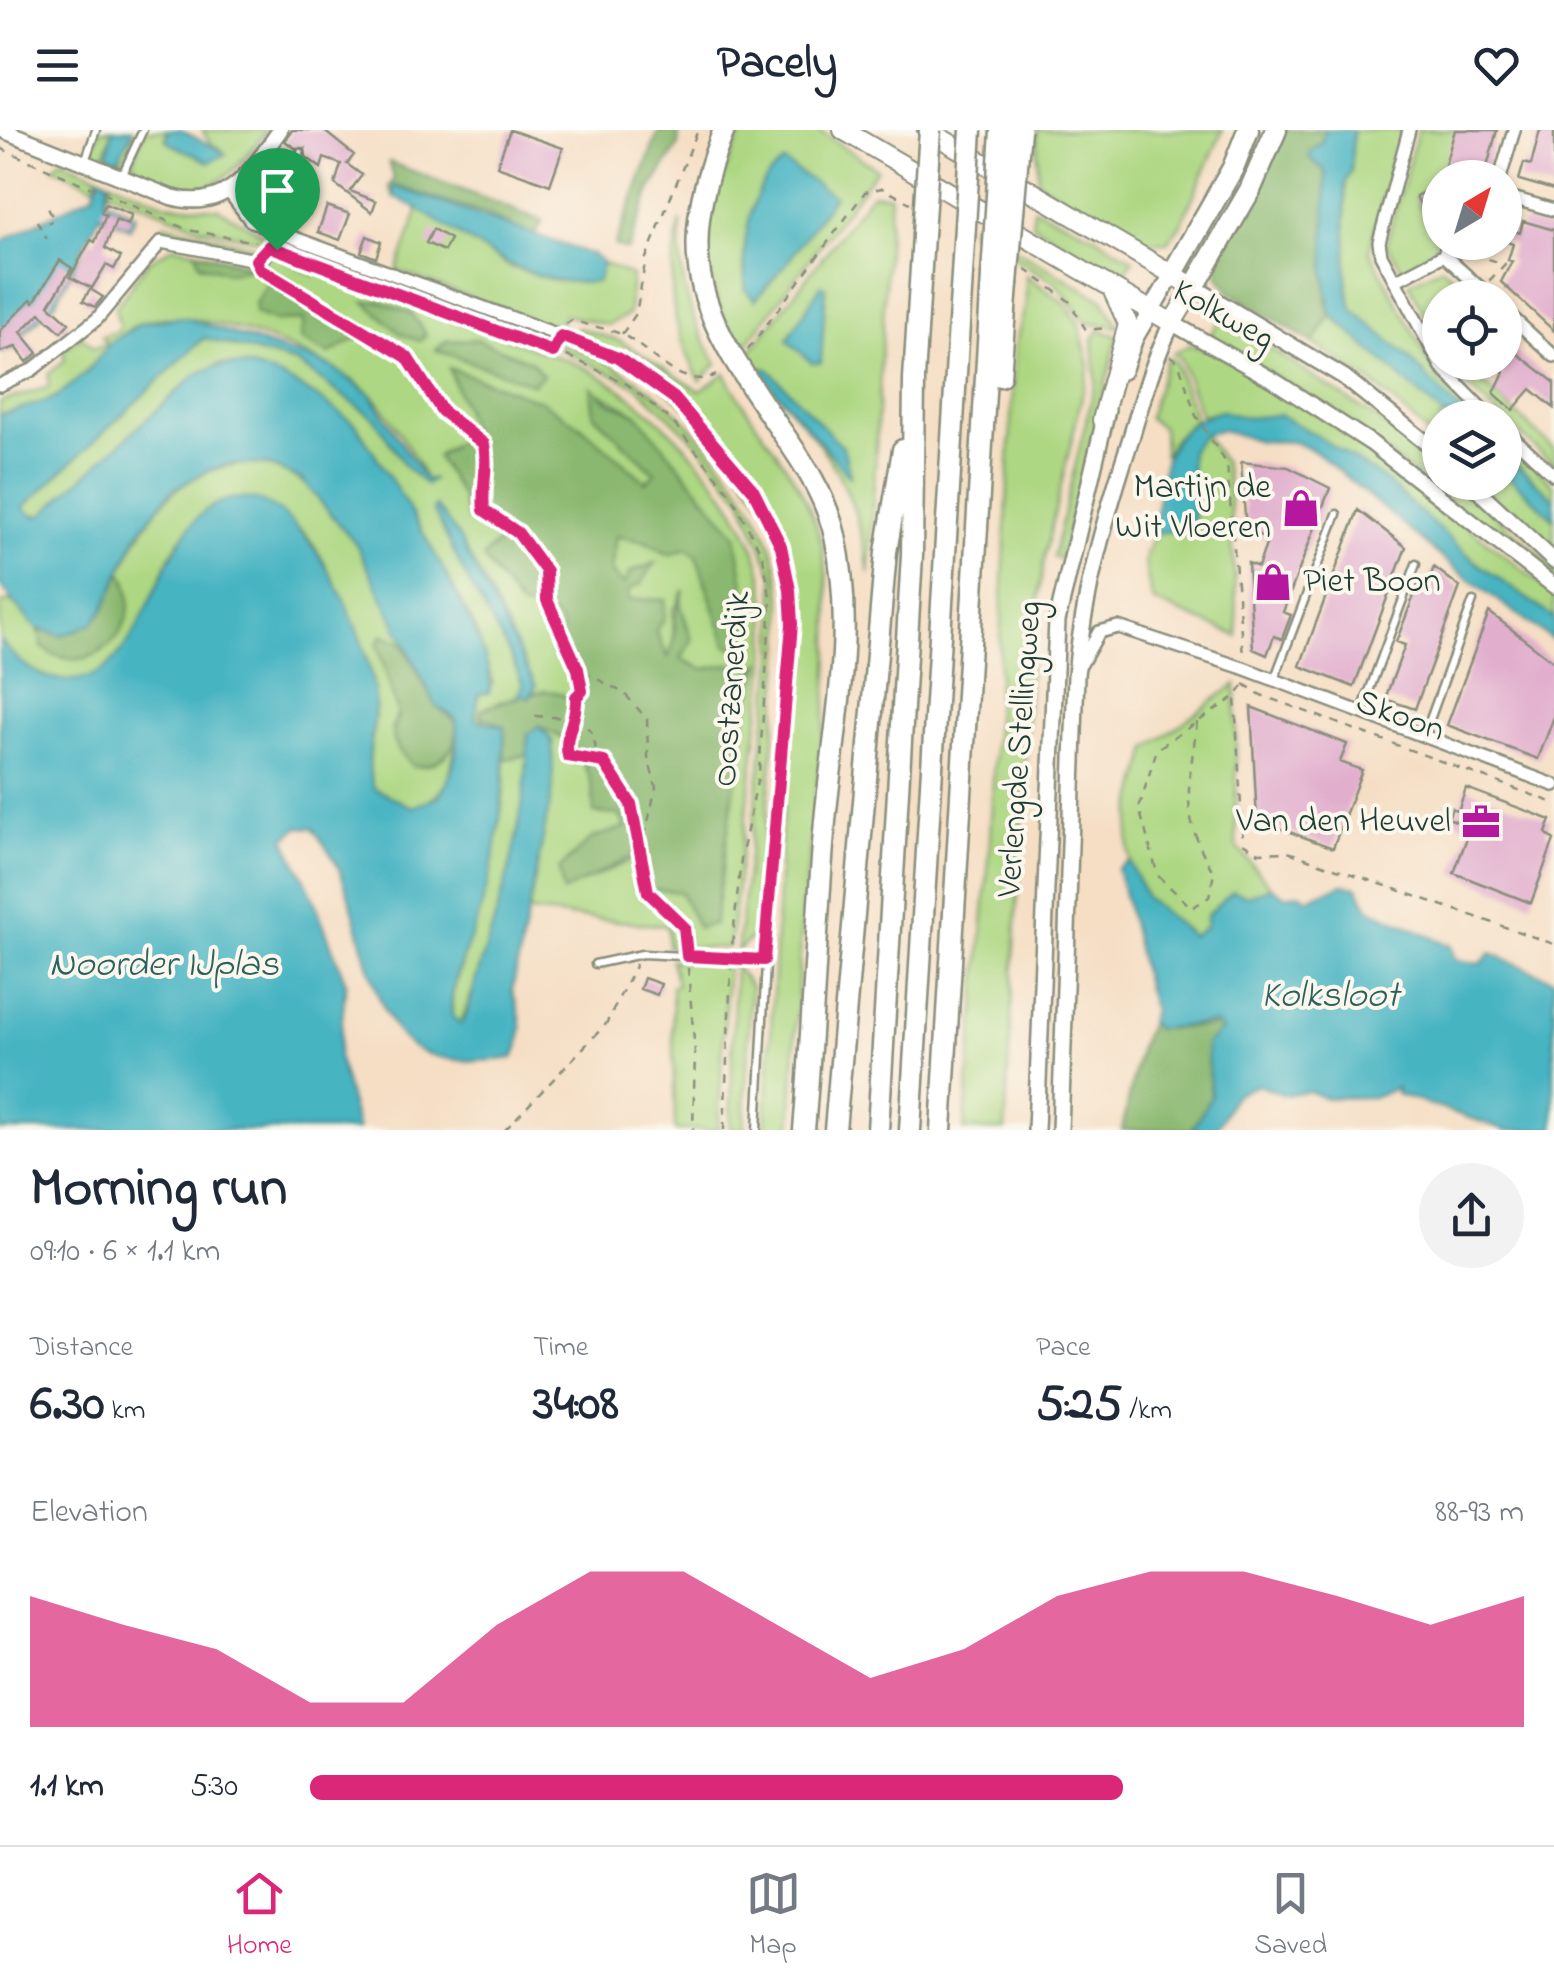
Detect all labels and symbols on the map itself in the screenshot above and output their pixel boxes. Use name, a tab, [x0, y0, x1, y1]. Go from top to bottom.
pin	[235, 148, 320, 251]
north arrow	[1422, 160, 1522, 260]
street label: Kolkweg	[1163, 267, 1283, 365]
place label: Martijn de Wit Vloeren	[1115, 463, 1271, 554]
shop icon: Martijn de Wit Vloeren	[1280, 487, 1322, 529]
place label: Piet Boon	[1303, 557, 1441, 608]
shop icon: Piet Boon	[1252, 561, 1294, 603]
street label: Oostzanerdijk	[701, 589, 765, 789]
street label: Verlengde Stellingweg	[985, 599, 1057, 900]
street label: Skoon	[1348, 677, 1452, 757]
place label: Van den Heuvel	[1235, 797, 1451, 848]
office icon: Van den Heuvel	[1460, 801, 1502, 843]
water label: Noorder IJplas	[49, 938, 280, 994]
water label: Kolksloot	[1261, 969, 1402, 1025]

